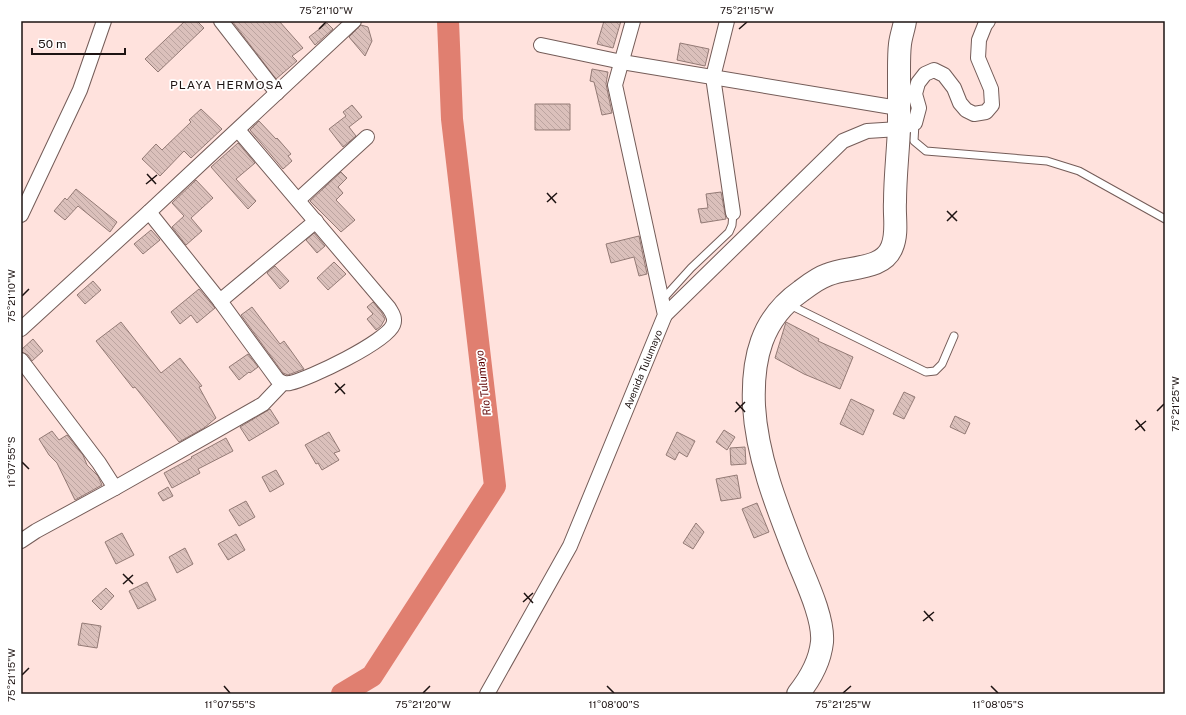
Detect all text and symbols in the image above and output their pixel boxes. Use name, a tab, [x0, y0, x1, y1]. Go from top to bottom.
text: 75°21'10"W	[299, 4, 353, 16]
text: 75°21'15"W	[720, 4, 774, 16]
scale bar	[32, 30, 125, 56]
text: 50 m	[38, 37, 66, 51]
district label: PLAYA HERMOSA	[170, 78, 284, 92]
text: 75°21'10"W	[5, 269, 17, 323]
street label: Avenida Tulumayo	[621, 328, 664, 410]
water label: Río Tulumayo	[473, 350, 493, 416]
text: 75°21'25"W	[1169, 376, 1181, 432]
text: 11°07'55"S	[5, 436, 17, 487]
text: 75°21'15"W	[5, 648, 17, 702]
text: 11°07'55"S	[205, 698, 256, 710]
text: 75°21'20"W	[395, 698, 451, 710]
text: 11°08'00"S	[589, 698, 640, 710]
text: 75°21'25"W	[815, 698, 871, 710]
text: 11°08'05"S	[972, 698, 1024, 710]

